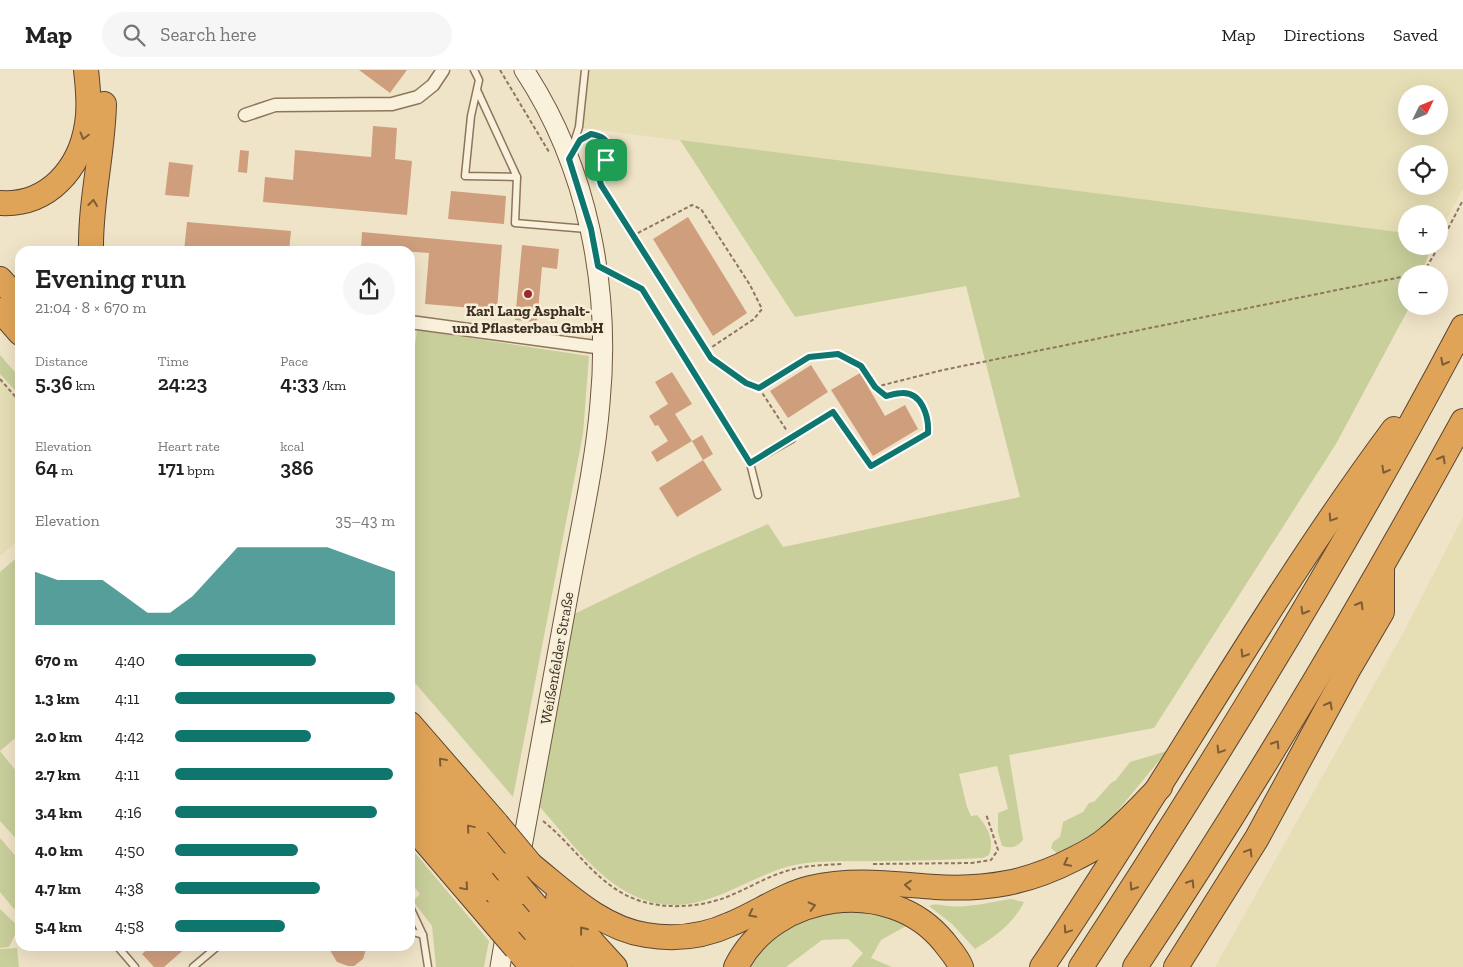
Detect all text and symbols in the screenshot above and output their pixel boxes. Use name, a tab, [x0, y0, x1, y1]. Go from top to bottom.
search box	[102, 12, 452, 57]
text: Map	[25, 20, 72, 49]
icon: search	[120, 21, 148, 49]
text: Search here	[160, 23, 257, 46]
text: Map	[1221, 24, 1256, 46]
text: Directions	[1284, 24, 1365, 46]
text: Saved	[1393, 24, 1438, 46]
north arrow	[1398, 85, 1448, 135]
map controls	[1398, 85, 1448, 315]
one-way arrow	[80, 131, 90, 139]
pin	[585, 139, 627, 181]
button: locate	[1398, 145, 1448, 195]
icon: arrive	[592, 146, 620, 174]
one-way arrow	[87, 198, 98, 206]
button: +	[1398, 205, 1448, 255]
text: Evening run	[35, 262, 186, 295]
button: share	[343, 263, 395, 315]
button: −	[1398, 265, 1448, 315]
marker: Karl Lang Asphalt- und Pflasterbau GmbH	[522, 288, 534, 300]
text: 21:04 · 8 × 670 m	[35, 298, 146, 317]
place label: Karl Lang Asphalt- und Pflasterbau GmbH	[452, 302, 604, 337]
text: Distance	[35, 353, 88, 370]
text: Time	[158, 353, 189, 370]
text: Pace	[280, 353, 308, 370]
one-way arrow	[1441, 357, 1451, 366]
text: 5.36	[35, 370, 73, 395]
text: 24:23	[158, 370, 207, 395]
text: 4:33	[280, 370, 319, 395]
text: km	[73, 377, 95, 394]
text: /km	[319, 377, 346, 394]
text: Elevation	[35, 438, 92, 455]
text: Heart rate	[158, 438, 220, 455]
text: kcal	[280, 438, 304, 455]
text: 64	[35, 455, 58, 480]
text: 171	[158, 455, 184, 480]
text: 386	[280, 455, 314, 480]
one-way arrow	[1436, 456, 1446, 465]
text: m	[58, 462, 73, 479]
text: bpm	[184, 462, 215, 479]
one-way arrow	[1381, 465, 1391, 474]
text: Elevation	[35, 511, 100, 530]
text: 35–43 m	[335, 511, 395, 530]
one-way arrow	[1329, 512, 1338, 521]
street label: Weißenfelder Straße	[536, 590, 578, 726]
one-way arrow	[1354, 601, 1364, 610]
one-way arrow	[1300, 606, 1310, 615]
one-way arrow	[1240, 649, 1250, 658]
text: 670 m	[35, 651, 78, 670]
text: 4:40	[115, 651, 145, 670]
text: 1.3 km	[35, 689, 80, 708]
text: 4:11	[115, 689, 140, 708]
one-way arrow	[1323, 701, 1333, 710]
text: 2.0 km	[35, 727, 82, 746]
text: 4:42	[115, 727, 144, 746]
one-way arrow	[1270, 741, 1280, 750]
one-way arrow	[1216, 745, 1226, 754]
one-way arrow	[439, 758, 448, 767]
text: 2.7 km	[35, 765, 81, 784]
text: 4:11	[115, 765, 140, 784]
text: 3.4 km	[35, 803, 82, 822]
text: 4:16	[115, 803, 142, 822]
one-way arrow	[467, 824, 476, 833]
text: 4.0 km	[35, 841, 83, 860]
text: 4:50	[115, 841, 145, 860]
one-way arrow	[1242, 848, 1252, 857]
one-way arrow	[1063, 857, 1072, 867]
text: 4.7 km	[35, 879, 81, 898]
text: 4:38	[115, 879, 144, 898]
one-way arrow	[1185, 879, 1195, 888]
one-way arrow	[904, 880, 912, 891]
one-way arrow	[459, 881, 467, 890]
one-way arrow	[1129, 882, 1139, 891]
one-way arrow	[808, 901, 817, 912]
one-way arrow	[748, 908, 757, 918]
text: 5.4 km	[35, 917, 82, 936]
text: 4:58	[115, 917, 144, 936]
one-way arrow	[1064, 925, 1073, 934]
one-way arrow	[580, 927, 588, 936]

